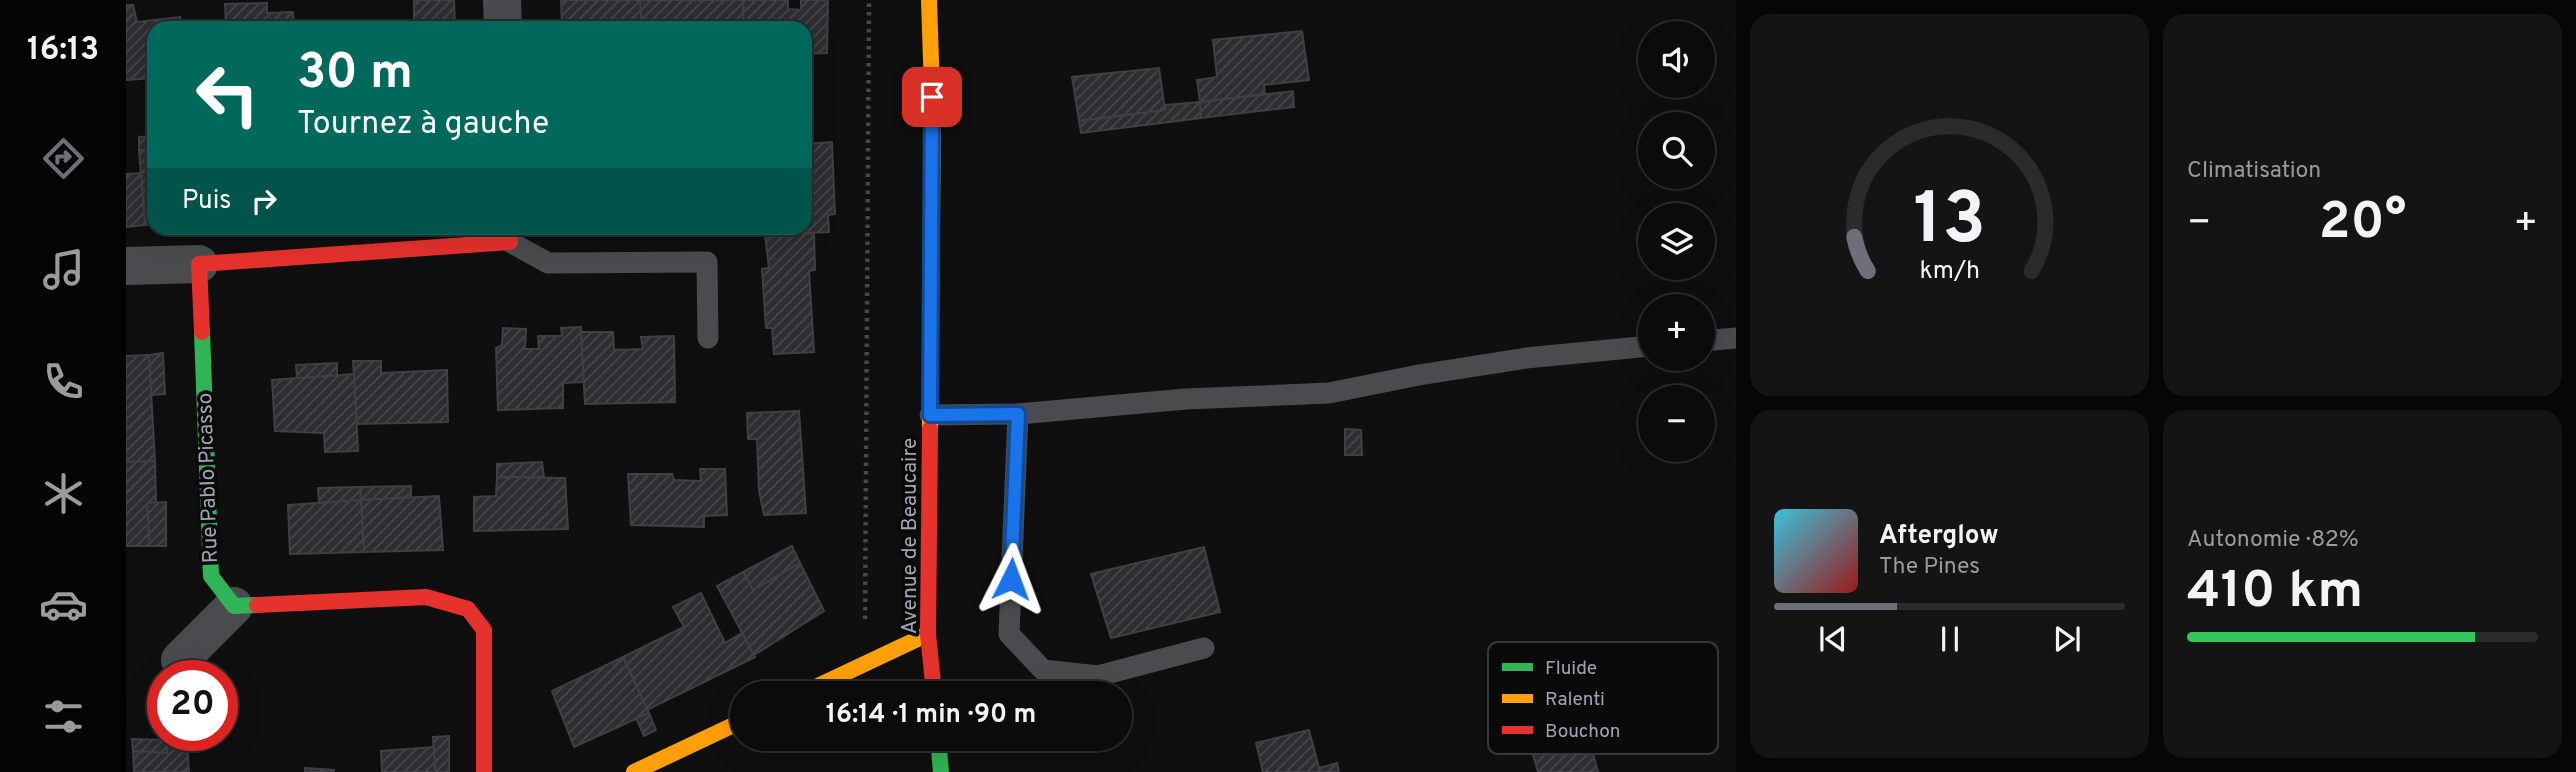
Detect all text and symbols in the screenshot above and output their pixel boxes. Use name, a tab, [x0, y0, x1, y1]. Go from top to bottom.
map controls	[1638, 21, 1715, 462]
button: sound	[1638, 21, 1715, 98]
text: 16:13	[27, 31, 99, 71]
text: 30 m	[297, 44, 413, 106]
icon: left	[182, 49, 273, 140]
pin	[902, 67, 962, 127]
icon: arrive	[913, 78, 951, 116]
text: Tournez à gauche	[297, 105, 549, 145]
button: search	[1638, 112, 1715, 189]
icon: directions	[39, 134, 88, 183]
text: Climatisation	[2187, 157, 2321, 186]
text: 13	[1913, 177, 1986, 269]
icon: right	[245, 182, 283, 220]
text: Puis	[182, 185, 231, 218]
text: 20°	[2319, 191, 2406, 257]
text: −	[2187, 200, 2212, 249]
text: +	[2513, 200, 2538, 249]
button: layers	[1638, 203, 1715, 280]
icon: music	[39, 245, 88, 294]
text: km/h	[1919, 256, 1980, 288]
button: +	[1638, 294, 1715, 371]
icon: phone	[39, 357, 88, 406]
button: −	[1638, 385, 1715, 462]
street label: Rue Pablo Picasso	[192, 392, 225, 564]
street label: Avenue de Beaucaire	[897, 438, 924, 634]
icon: climate	[39, 469, 88, 518]
text: Afterglow	[1879, 520, 1999, 553]
text: Autonomie · 82%	[2187, 526, 2359, 555]
position arrow	[974, 542, 1048, 616]
text: The Pines	[1879, 553, 1980, 582]
text: 410 km	[2187, 560, 2363, 626]
icon: car	[39, 580, 88, 629]
icon: previous	[1814, 620, 1852, 658]
icon: pause	[1931, 620, 1969, 658]
icon: next	[2048, 620, 2086, 658]
legend	[1488, 642, 1718, 754]
text: Fluide	[1545, 657, 1597, 681]
speed limit sign: 20	[147, 660, 238, 751]
text: Ralenti	[1545, 688, 1605, 712]
icon: filters	[39, 692, 88, 741]
text: 16:14 · 1 min · 90 m	[826, 699, 1036, 732]
text: Bouchon	[1545, 720, 1621, 744]

